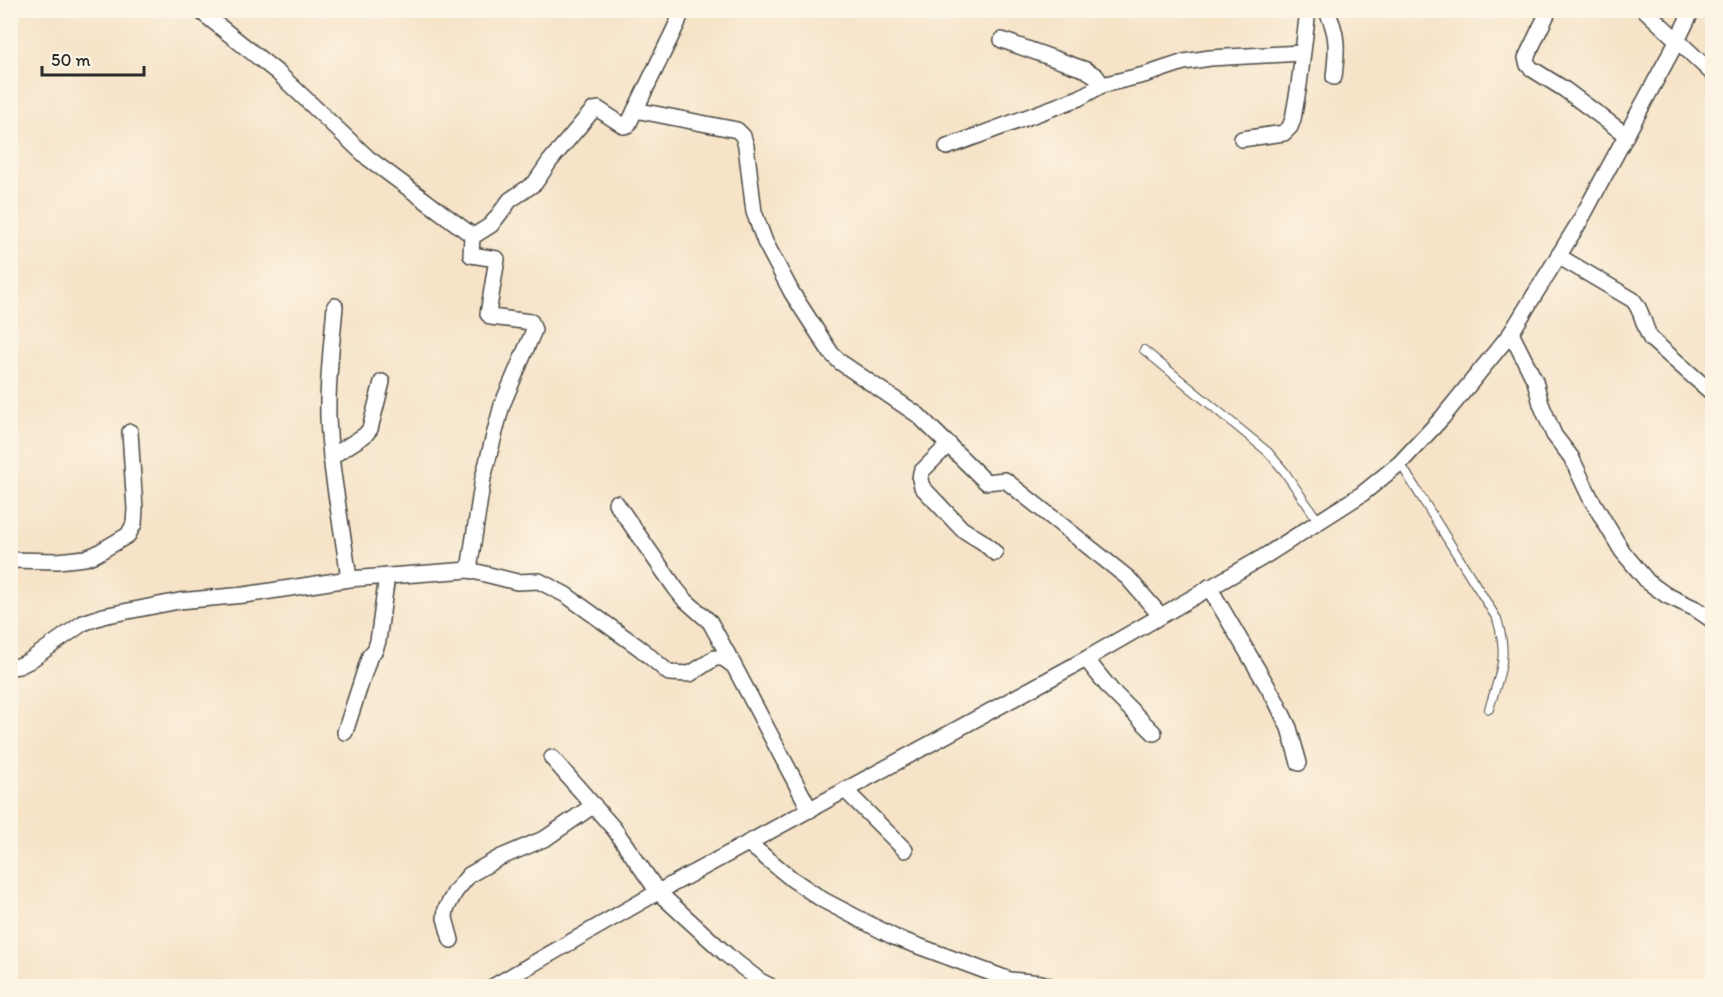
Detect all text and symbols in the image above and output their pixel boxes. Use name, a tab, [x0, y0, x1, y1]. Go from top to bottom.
scale bar	[42, 39, 144, 77]
text: 50 m	[51, 49, 91, 71]

